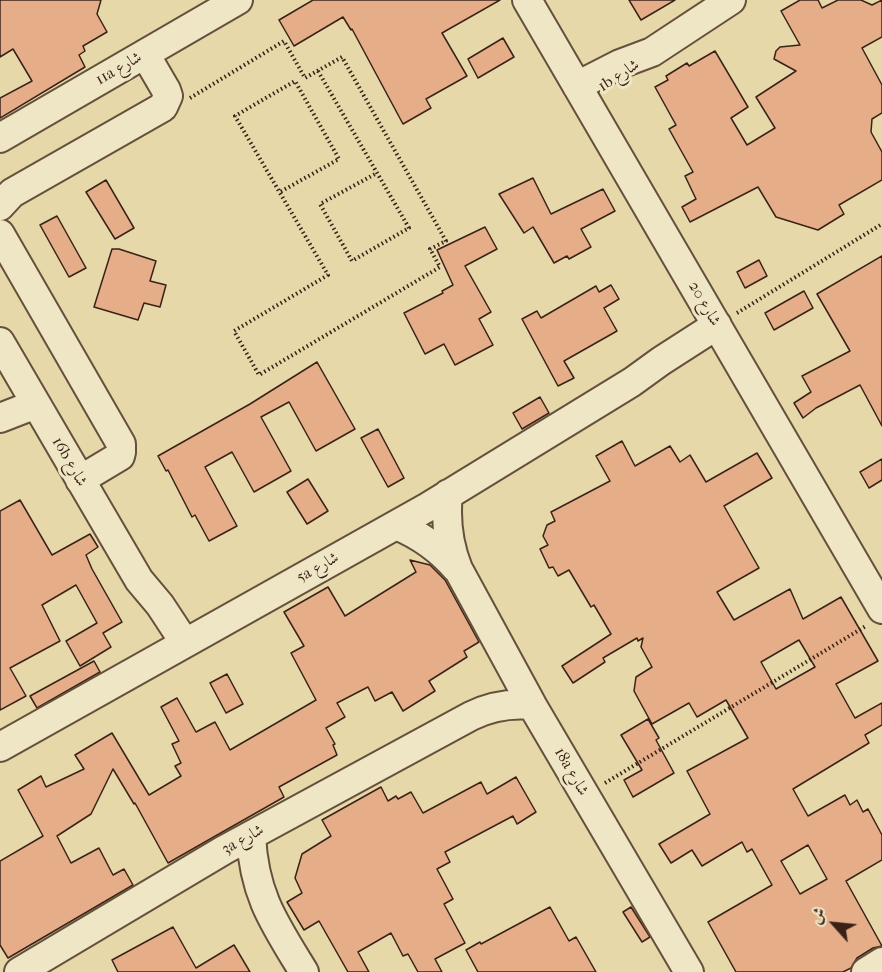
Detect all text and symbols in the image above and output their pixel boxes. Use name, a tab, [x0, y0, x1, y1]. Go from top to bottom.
street label: 11a شارع	[93, 48, 145, 90]
street label: 1b شارع	[595, 56, 643, 96]
street label: شارع 20	[684, 278, 724, 330]
street label: 16b شارع	[47, 434, 91, 490]
street label: 5a شارع	[293, 549, 343, 587]
street label: 18a شارع	[550, 745, 592, 799]
street label: 3a شارع	[219, 821, 267, 859]
north arrow	[804, 894, 864, 954]
text: ش	[805, 904, 830, 927]

